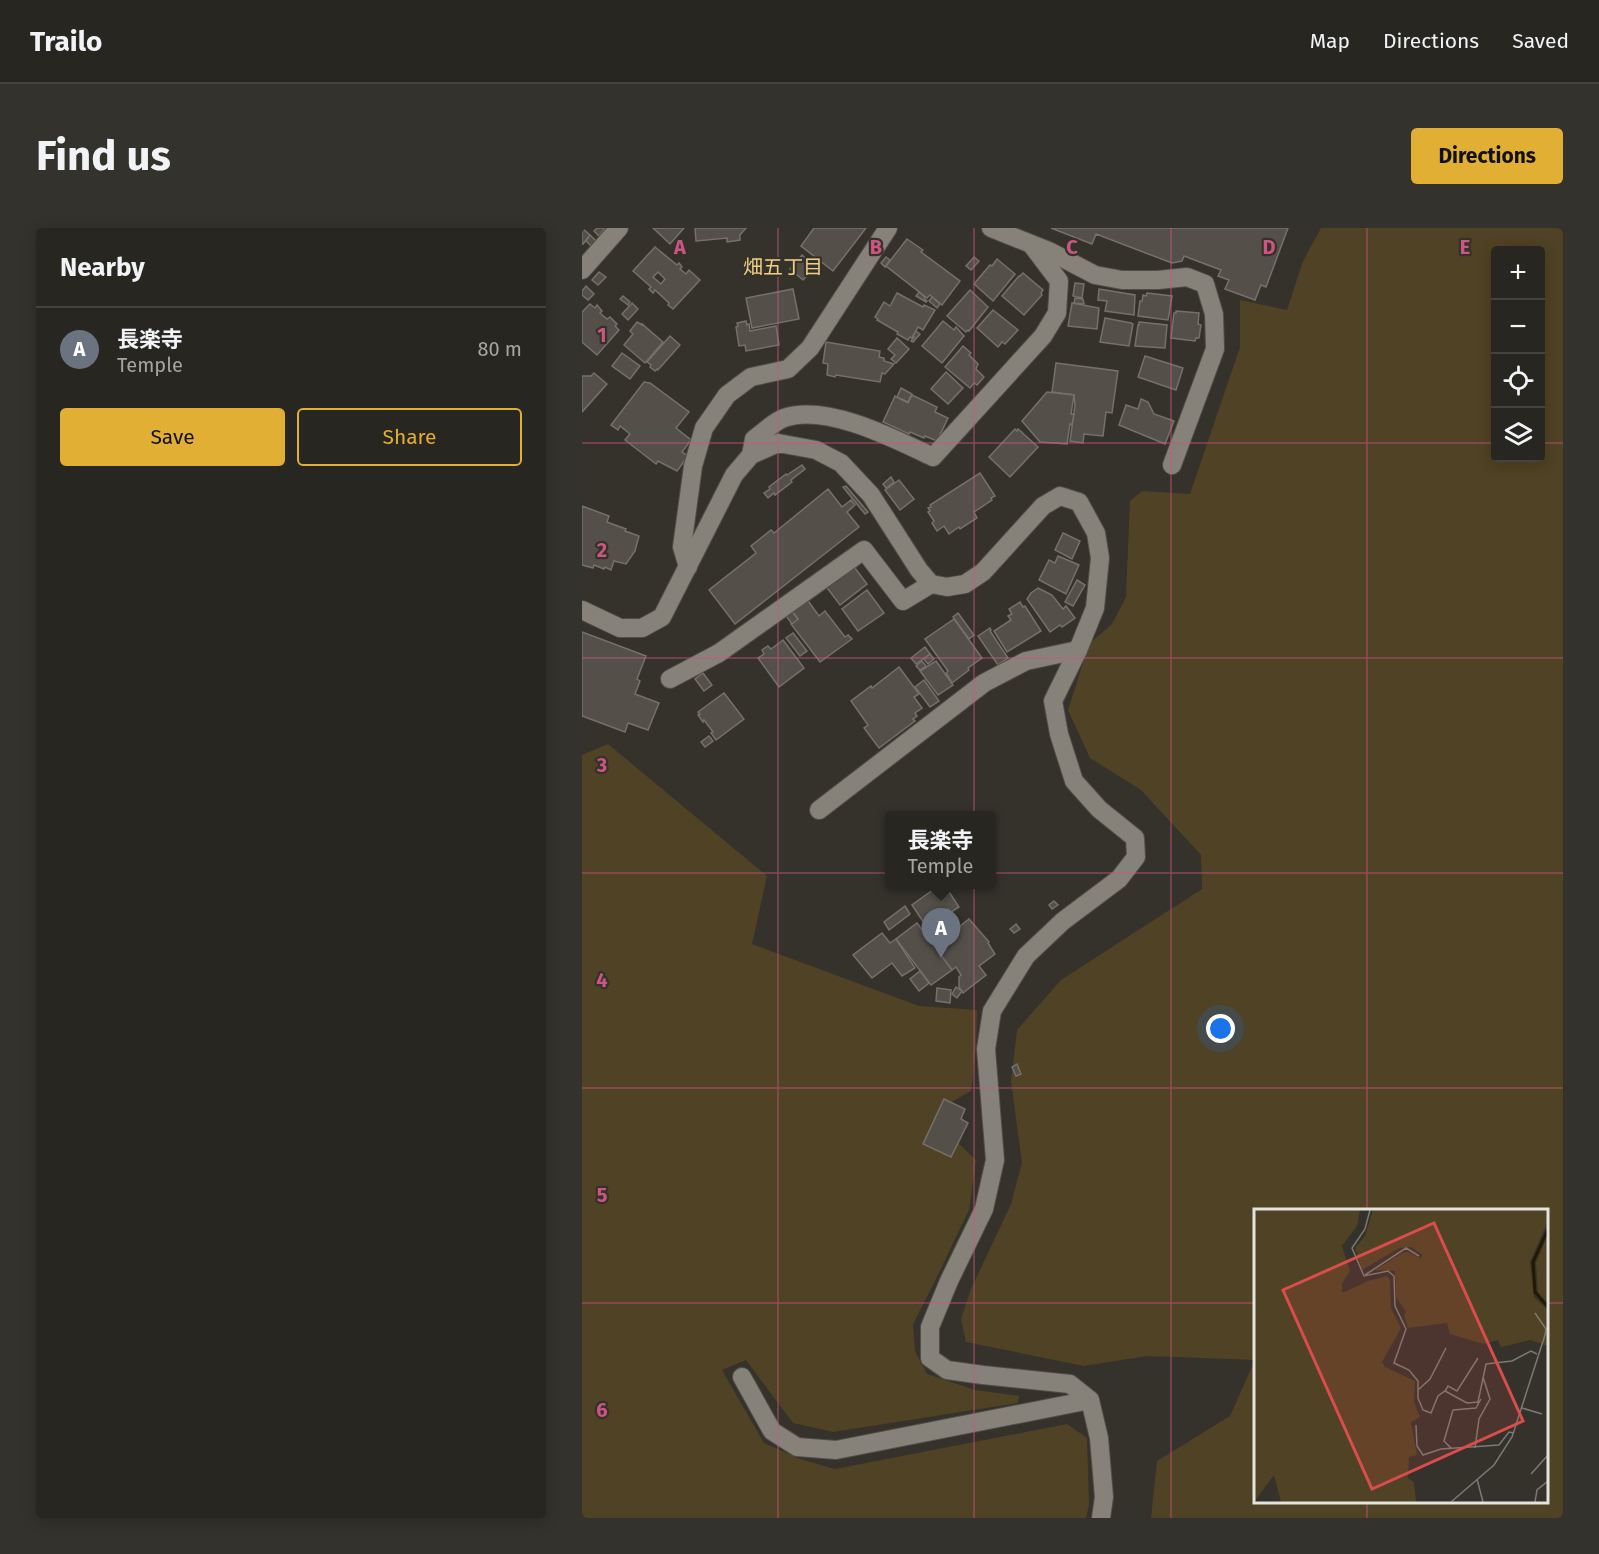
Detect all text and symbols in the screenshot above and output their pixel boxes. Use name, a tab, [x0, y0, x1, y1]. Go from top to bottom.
text: Trailo	[30, 25, 102, 58]
text: Map	[1310, 28, 1350, 54]
text: Directions	[1383, 28, 1479, 54]
text: Saved	[1512, 28, 1569, 54]
button: Directions	[1411, 128, 1563, 184]
text: Find us	[36, 131, 171, 181]
text: A	[673, 235, 687, 259]
text: B	[870, 235, 882, 259]
text: C	[1066, 235, 1078, 259]
text: D	[1262, 235, 1276, 259]
text: E	[1460, 235, 1470, 259]
map controls	[1491, 246, 1545, 462]
button: +	[1491, 246, 1545, 300]
text: Nearby	[60, 252, 145, 283]
district label: 畑五丁目	[743, 255, 823, 279]
button: −	[1491, 300, 1545, 354]
text: 1	[597, 323, 607, 347]
text: 長楽寺	[117, 326, 183, 353]
text: A	[74, 337, 85, 361]
text: 80 m	[477, 337, 522, 361]
text: Temple	[117, 353, 183, 377]
button: locate	[1491, 354, 1545, 408]
button: Save	[60, 408, 285, 466]
button: Share	[297, 408, 522, 466]
button: layers	[1491, 408, 1545, 462]
text: 2	[597, 538, 607, 562]
text: 3	[596, 753, 607, 777]
popup	[885, 811, 996, 889]
text: 長楽寺	[907, 827, 974, 854]
text: Temple	[907, 854, 973, 878]
pin: A	[922, 908, 960, 958]
text: 4	[596, 968, 608, 992]
your location	[1206, 1014, 1235, 1043]
text: 5	[597, 1183, 608, 1207]
inset map	[1254, 1209, 1548, 1503]
text: 6	[596, 1398, 608, 1422]

